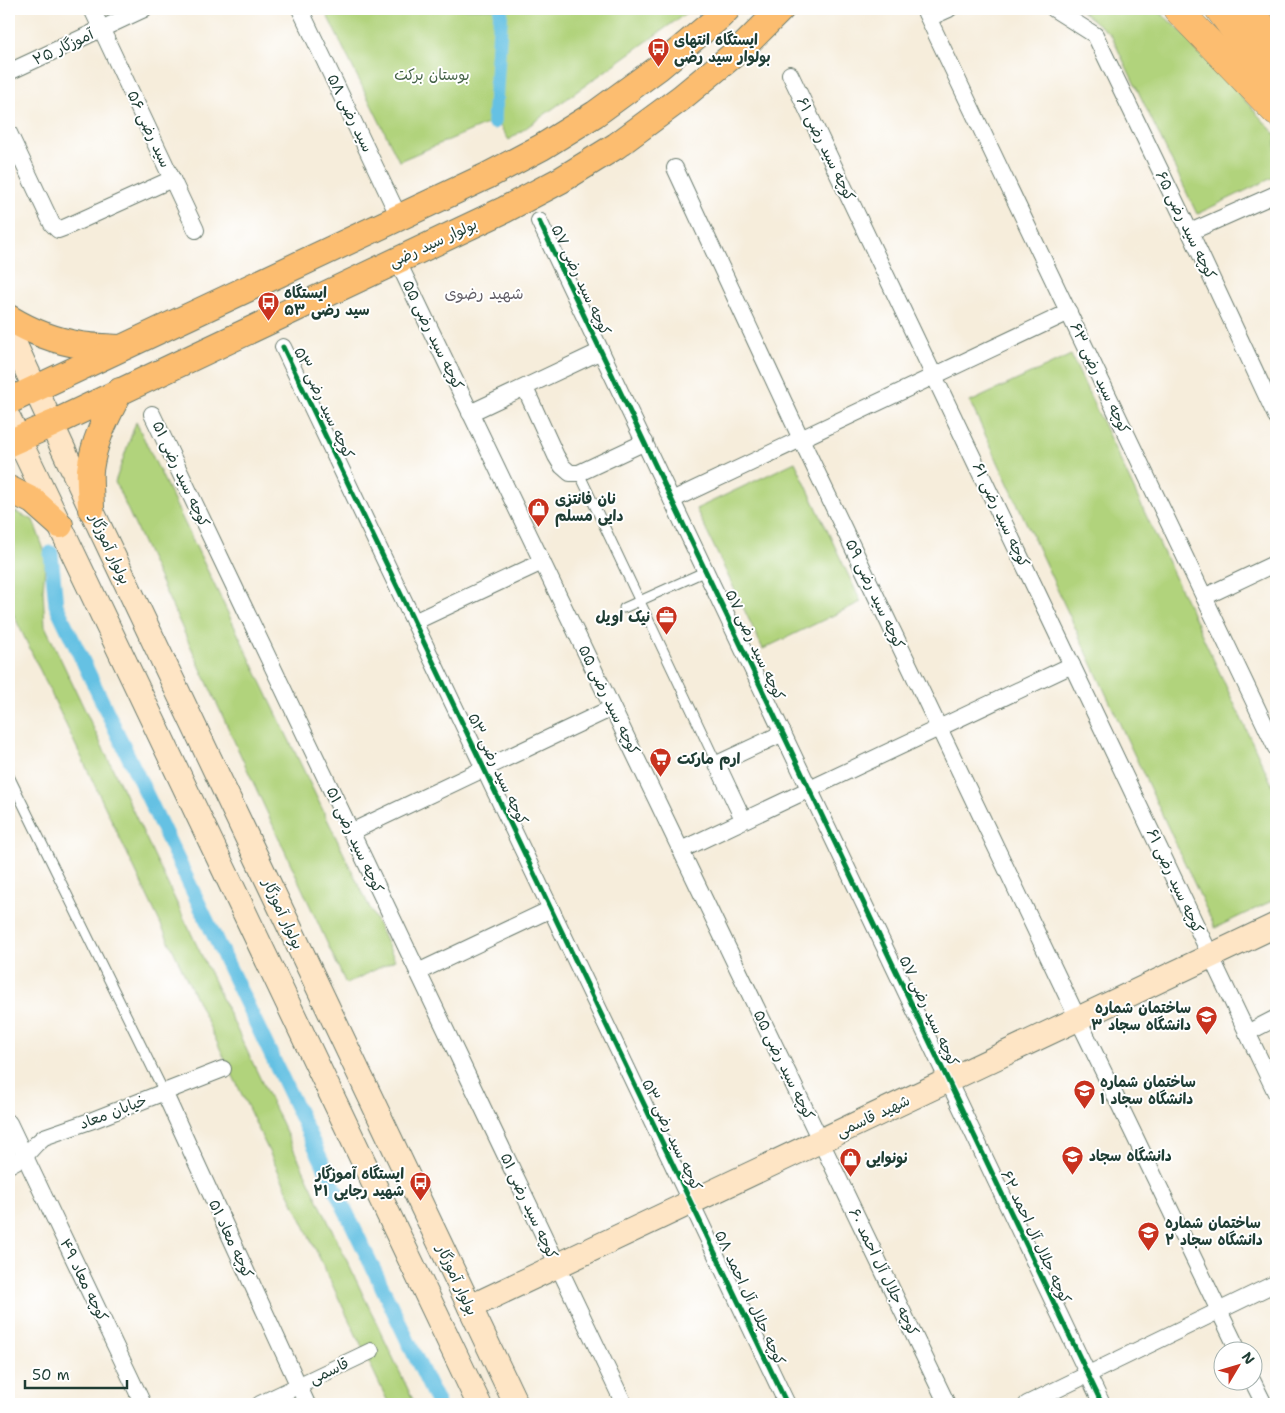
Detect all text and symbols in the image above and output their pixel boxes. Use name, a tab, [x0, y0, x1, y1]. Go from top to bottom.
street label: آموزگار ۲۵	[29, 24, 98, 70]
place label: ایستگاه انتهای بولوار سید رضی	[674, 30, 770, 67]
bus stop icon: ایستگاه انتهای بولوار سید رضی	[646, 37, 670, 68]
park label: بوستان برکت	[394, 65, 470, 85]
street label: سید رضی ۵۸	[323, 71, 377, 155]
street label: سید رضی ۵۶	[122, 87, 176, 171]
street label: کوچه سید رضی ۶۱	[792, 94, 860, 204]
street label: کوچه سید رضی ۶۵	[1151, 167, 1221, 283]
street label: بولوار سید رضی	[386, 214, 480, 272]
street label: کوچه سید رضی ۵۷	[547, 221, 615, 339]
street label: کوچه سید رضی ۵۵	[398, 277, 468, 393]
place label: ایستگاه سید رضی ۵۳	[284, 283, 370, 320]
district label: شهید رضوی	[444, 283, 524, 304]
bus stop icon: ایستگاه سید رضی ۵۳	[256, 290, 280, 321]
street label: کوچه سید رضی ۶۳	[1065, 319, 1135, 437]
street label: کوچه سید رضی ۵۳	[289, 344, 359, 462]
street label: کوچه سید رضی ۵۱	[148, 418, 214, 530]
street label: کوچه سید رضی ۶۱	[968, 459, 1034, 571]
place label: نان فانتزی دایی مسلم	[555, 489, 623, 527]
shop icon: نان فانتزی دایی مسلم	[527, 496, 551, 527]
street label: بولوار آموزگار	[84, 509, 135, 588]
street label: کوچه سید رضی ۵۹	[841, 536, 909, 652]
street label: کوچه سید رضی ۵۷	[721, 586, 789, 704]
office icon: نیک اویل	[654, 605, 678, 636]
place label: نیک اویل	[596, 607, 650, 627]
street label: کوچه سید رضی ۵۵	[574, 642, 644, 758]
street label: کوچه سید رضی ۵۳	[463, 710, 533, 828]
supermarket icon: ارم مارکت	[649, 747, 673, 778]
place label: ارم مارکت	[677, 749, 740, 770]
street label: کوچه سید رضی ۵۱	[322, 784, 388, 896]
street label: کوچه سید رضی ۶۱	[1142, 825, 1208, 937]
street label: بولوار آموزگار	[257, 874, 308, 953]
street label: کوچه سید رضی ۵۷	[895, 952, 963, 1070]
place label: ساختمان شماره ۳ دانشگاه سجاد	[1091, 998, 1191, 1035]
school or university icon: ساختمان شماره ۳ دانشگاه سجاد	[1195, 1005, 1219, 1036]
street label: کوچه سید رضی ۵۵	[749, 1007, 819, 1123]
place label: ساختمان شماره ۱ دانشگاه سجاد	[1100, 1072, 1196, 1109]
street label: کوچه سید رضی ۵۳	[637, 1076, 707, 1194]
school or university icon: ساختمان شماره ۱ دانشگاه سجاد	[1072, 1079, 1096, 1110]
street label: خیابان معاد	[76, 1090, 150, 1134]
street label: شهید قاسمی	[833, 1090, 913, 1142]
school or university icon: دانشگاه سجاد	[1061, 1144, 1085, 1175]
shop icon: نونوایی	[838, 1146, 862, 1177]
place label: دانشگاه سجاد	[1089, 1146, 1172, 1166]
place label: نونوایی	[866, 1148, 909, 1168]
street label: کوچه سید رضی ۵۱	[496, 1150, 562, 1262]
place label: ایستگاه آموزگار شهید رجایی ۲۱	[313, 1164, 404, 1201]
street label: کوچه جلال آل احمد ۶۲	[996, 1167, 1076, 1307]
bus stop icon: ایستگاه آموزگار شهید رجایی ۲۱	[408, 1171, 432, 1202]
street label: کوچه معاد ۵۱	[204, 1196, 258, 1282]
street label: کوچه جلال آل احمد ۶۰	[844, 1205, 924, 1339]
place label: ساختمان شماره ۲ دانشگاه سجاد	[1165, 1213, 1263, 1250]
school or university icon: ساختمان شماره ۲ دانشگاه سجاد	[1137, 1220, 1161, 1251]
street label: کوچه جلال آل احمد ۵۸	[710, 1227, 790, 1369]
street label: کوچه معاد ۴۹	[55, 1235, 113, 1325]
street label: بولوار آموزگار	[431, 1240, 482, 1319]
north arrow	[1212, 1340, 1262, 1390]
text: N	[1238, 1348, 1259, 1368]
street label: قاسمی	[306, 1353, 352, 1389]
scale bar	[25, 1358, 128, 1390]
text: 50 m	[32, 1365, 70, 1385]

